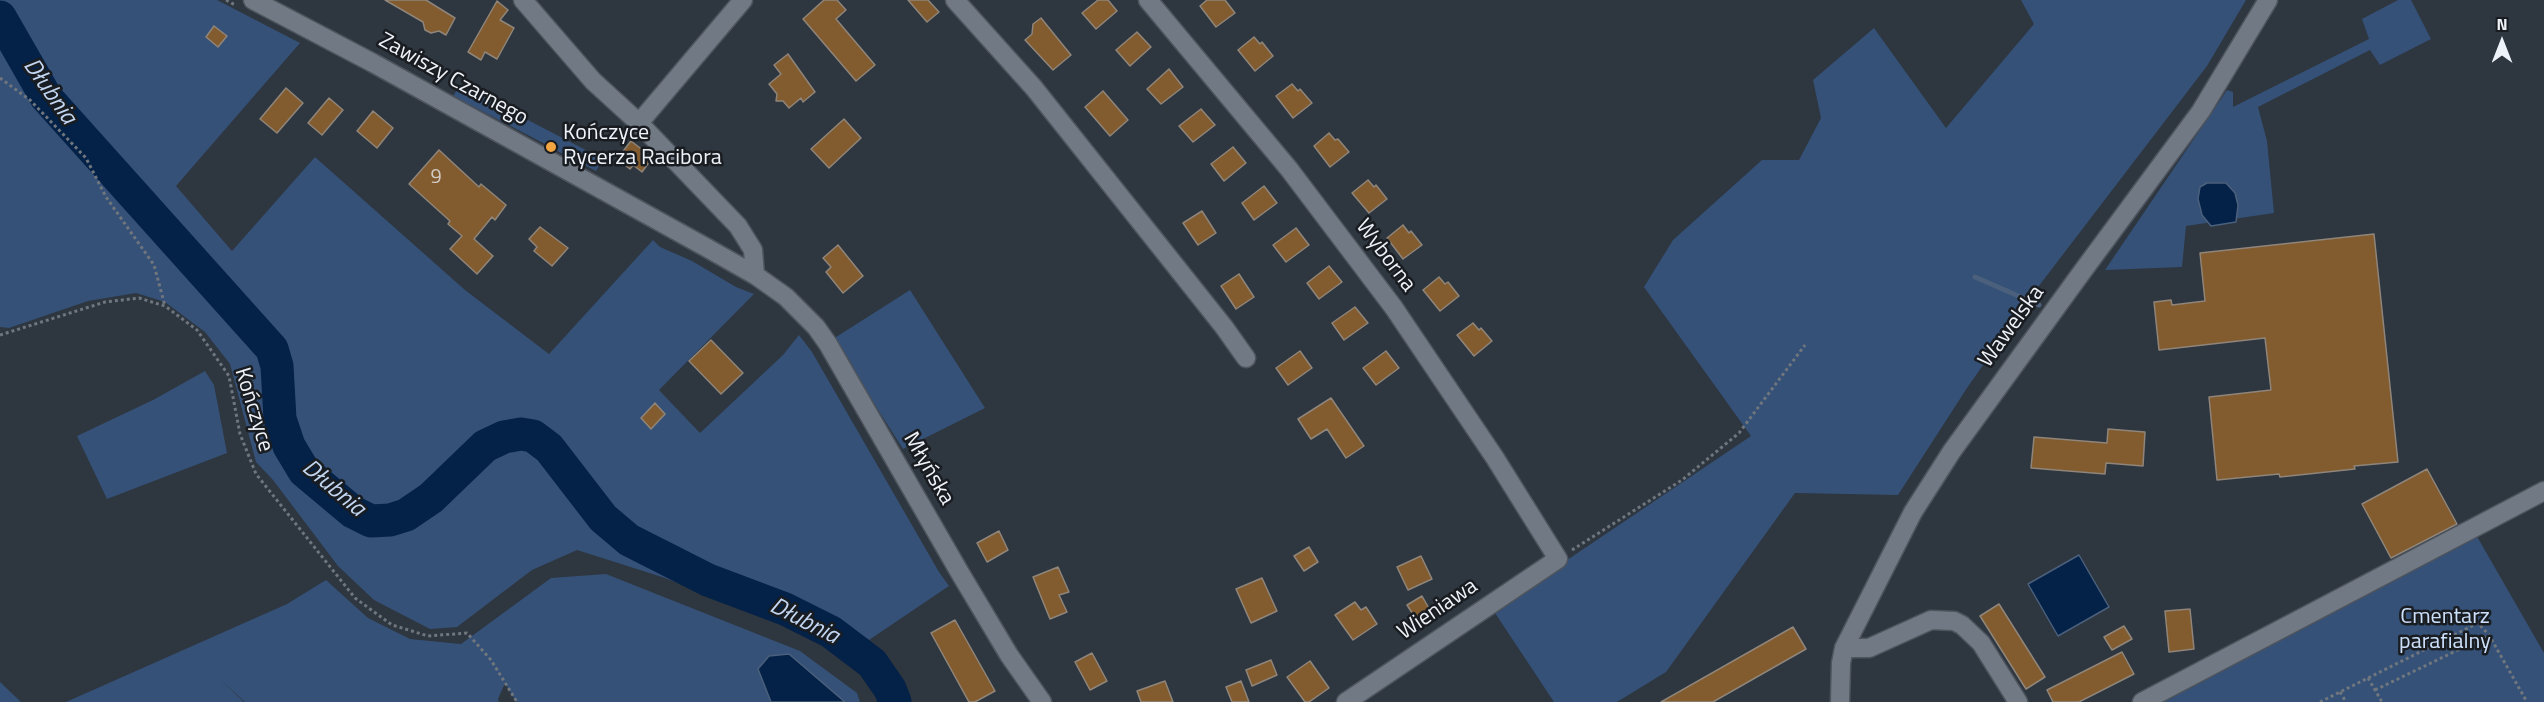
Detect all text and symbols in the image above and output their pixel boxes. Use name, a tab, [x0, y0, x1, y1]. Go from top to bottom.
north arrow	[2472, 12, 2532, 72]
text: N	[2496, 12, 2508, 36]
street label: Zawiszy Czarnego	[374, 28, 532, 132]
water label: Dłubnia	[16, 53, 82, 131]
place label: Kończyce Rycerza Racibora	[563, 121, 722, 172]
marker: Kończyce Rycerza Racibora	[544, 140, 558, 154]
house number: 9	[430, 166, 442, 190]
street label: Wyborna	[1349, 215, 1421, 297]
street label: Wawelska	[1973, 281, 2051, 373]
street label: Kończyce	[228, 365, 278, 455]
street label: Młyńska	[897, 428, 959, 510]
water label: Dłubnia	[295, 454, 371, 524]
street label: Wieniawa	[1393, 574, 1483, 646]
water label: Dłubnia	[765, 592, 843, 652]
park label: Cmentarz parafialny	[2399, 605, 2491, 656]

